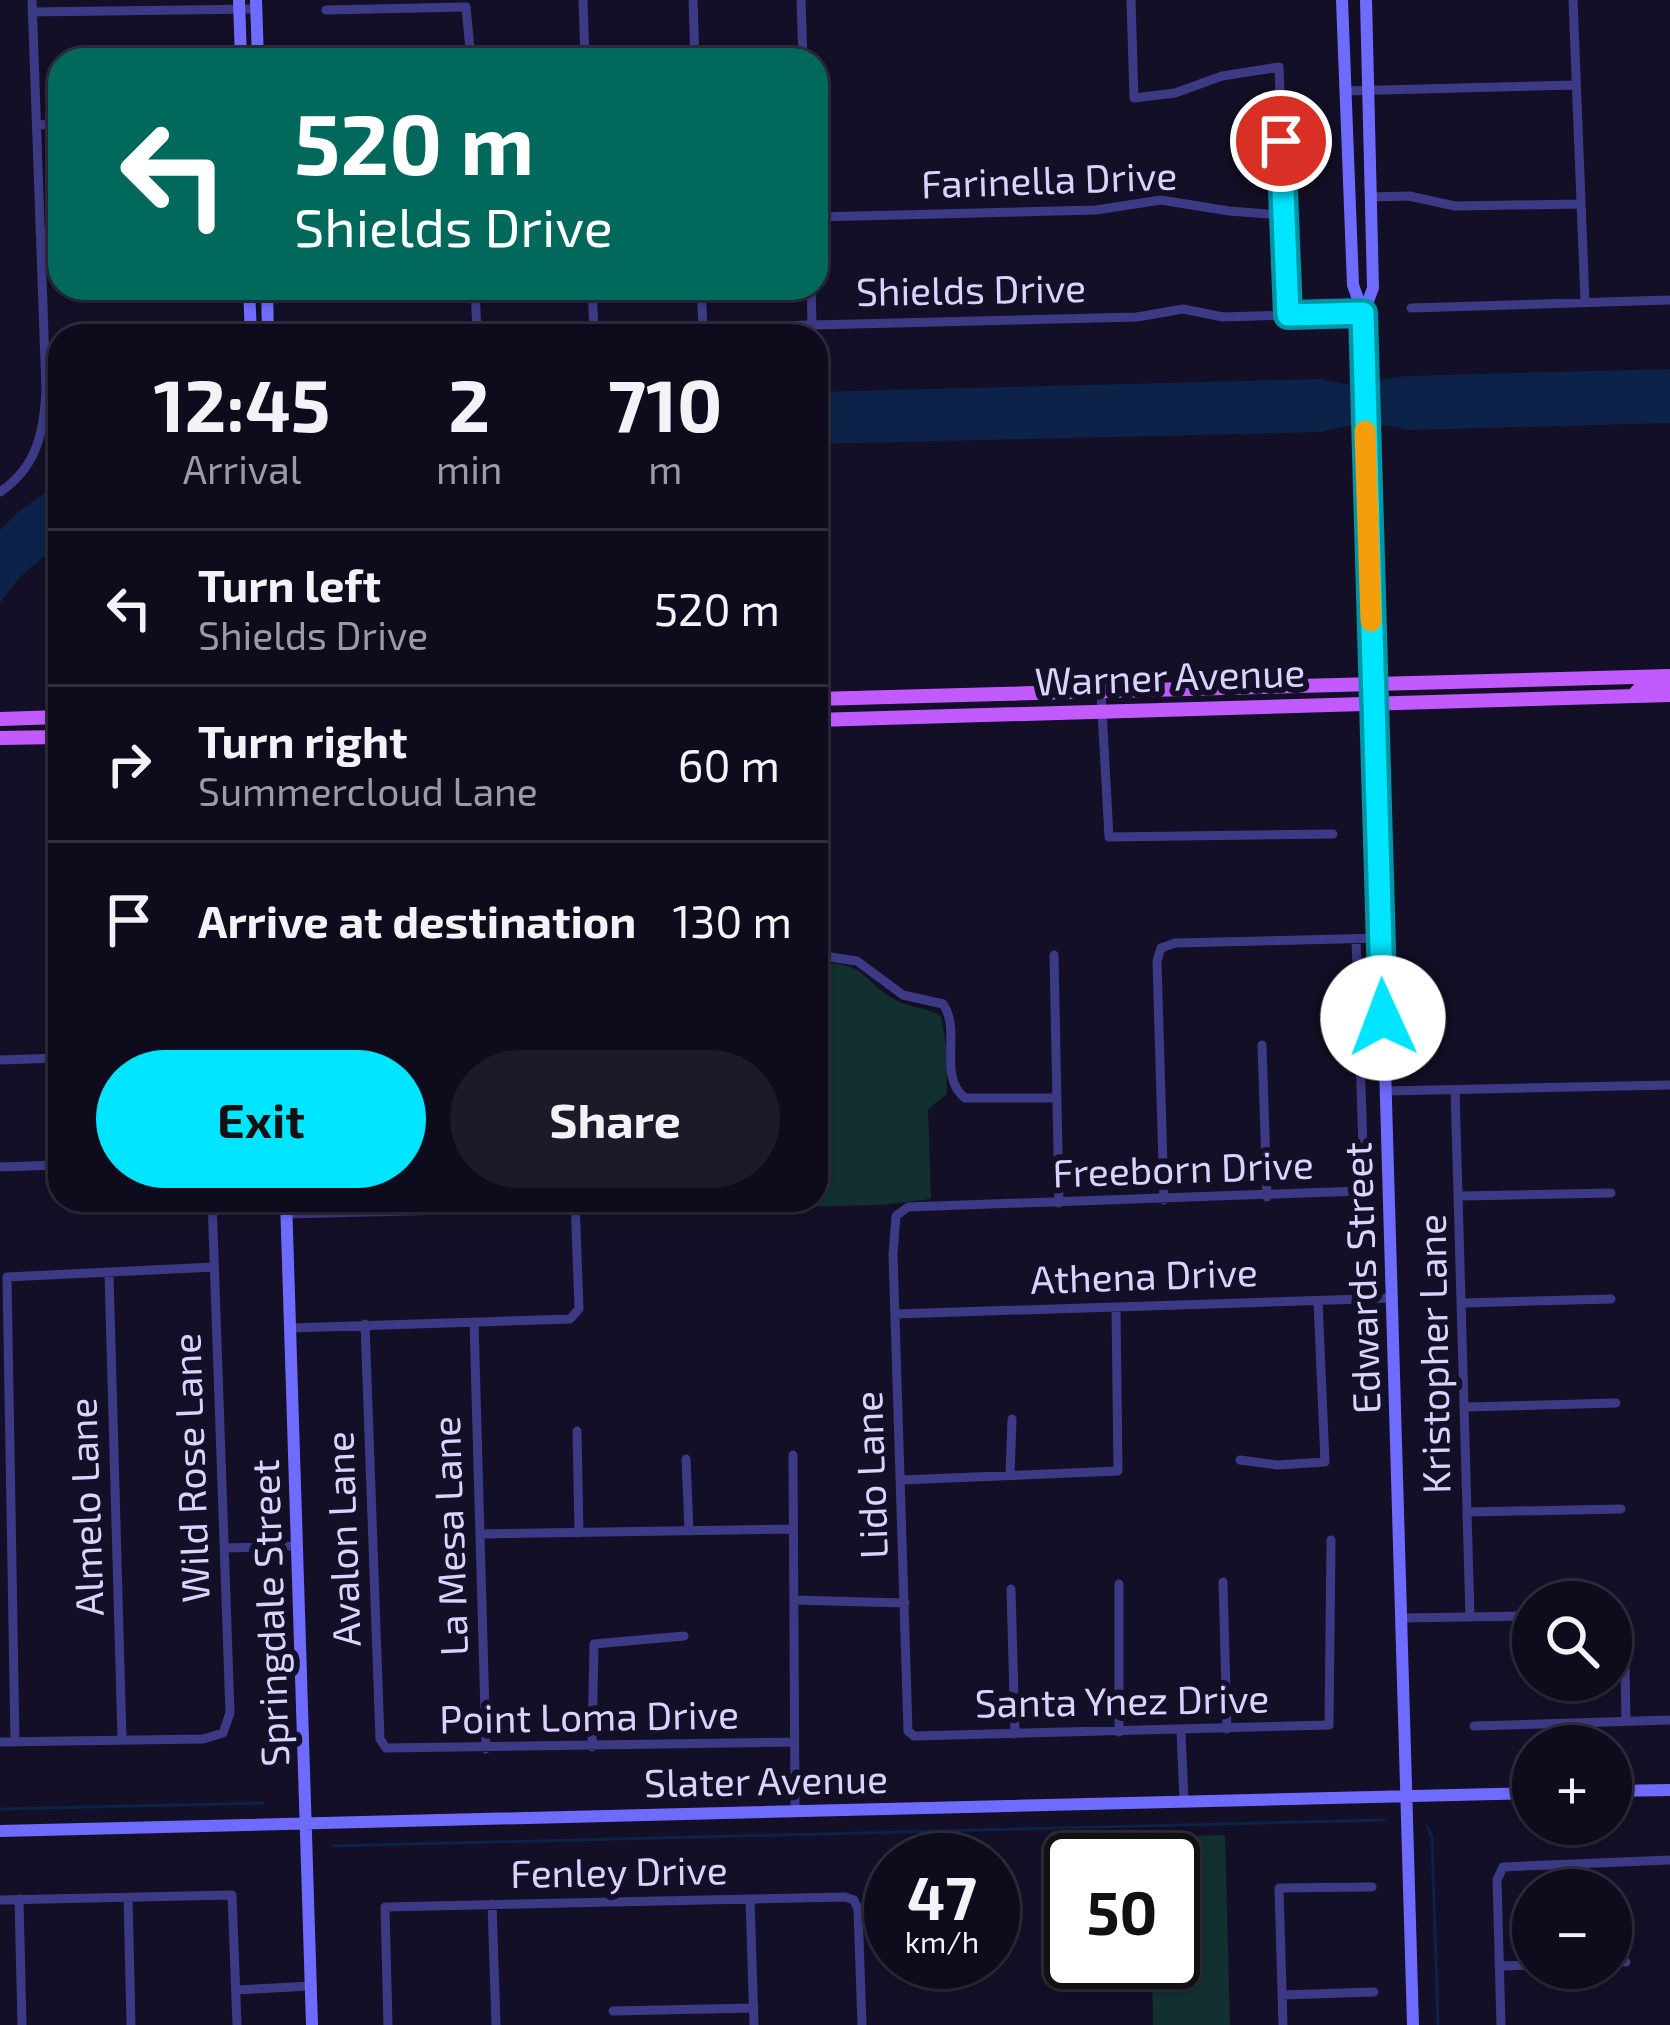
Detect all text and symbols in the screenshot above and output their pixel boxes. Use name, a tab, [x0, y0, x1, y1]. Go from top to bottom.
pin	[1230, 90, 1332, 192]
text: 520 m	[294, 91, 534, 192]
icon: left	[96, 96, 252, 252]
icon: arrive	[1248, 108, 1314, 174]
street label: Farinella Drive	[920, 151, 1178, 206]
text: Shields Drive	[294, 193, 613, 258]
street label: Shields Drive	[855, 263, 1086, 314]
text: 12:45	[153, 360, 331, 446]
text: 2	[448, 360, 490, 446]
text: 710	[608, 360, 723, 446]
text: Arrival	[183, 445, 301, 492]
text: min	[436, 445, 503, 492]
text: m	[648, 445, 682, 492]
text: Turn left	[198, 557, 381, 611]
icon: left	[96, 575, 162, 641]
text: 520 m	[654, 581, 780, 635]
text: Shields Drive	[198, 611, 428, 658]
street label: Warner Avenue	[1034, 647, 1306, 704]
text: Turn right	[198, 713, 407, 767]
icon: right	[96, 731, 162, 797]
text: 60 m	[678, 737, 780, 791]
text: Summercloud Lane	[198, 767, 538, 814]
icon: arrive	[96, 887, 162, 953]
text: Arrive at destination	[198, 893, 636, 947]
text: 130 m	[672, 893, 792, 947]
position arrow	[1320, 955, 1446, 1081]
button: Exit	[96, 1050, 426, 1188]
button: Share	[450, 1050, 780, 1188]
street label: Freeborn Drive	[1052, 1139, 1314, 1196]
street label: Edwards Street	[1332, 1141, 1389, 1415]
street label: Kristopher Lane	[1407, 1214, 1458, 1494]
street label: Athena Drive	[1029, 1247, 1259, 1302]
street label: Wild Rose Lane	[161, 1332, 218, 1604]
street label: Lido Lane	[843, 1390, 896, 1560]
street label: Almelo Lane	[57, 1397, 112, 1617]
street label: La Mesa Lane	[421, 1415, 476, 1657]
street label: Avalon Lane	[314, 1431, 369, 1648]
street label: Springdale Street	[240, 1459, 297, 1767]
map controls	[1512, 1581, 1632, 1989]
button: search	[1512, 1581, 1632, 1701]
street label: Santa Ynez Drive	[974, 1673, 1270, 1726]
street label: Point Loma Drive	[439, 1689, 739, 1742]
button: +	[1512, 1725, 1632, 1845]
street label: Slater Avenue	[644, 1754, 888, 1805]
speed limit sign: 50	[1044, 1833, 1200, 1989]
street label: Fenley Drive	[510, 1845, 728, 1896]
text: 47	[907, 1860, 977, 1932]
button: −	[1512, 1869, 1632, 1989]
text: km/h	[905, 1923, 979, 1959]

